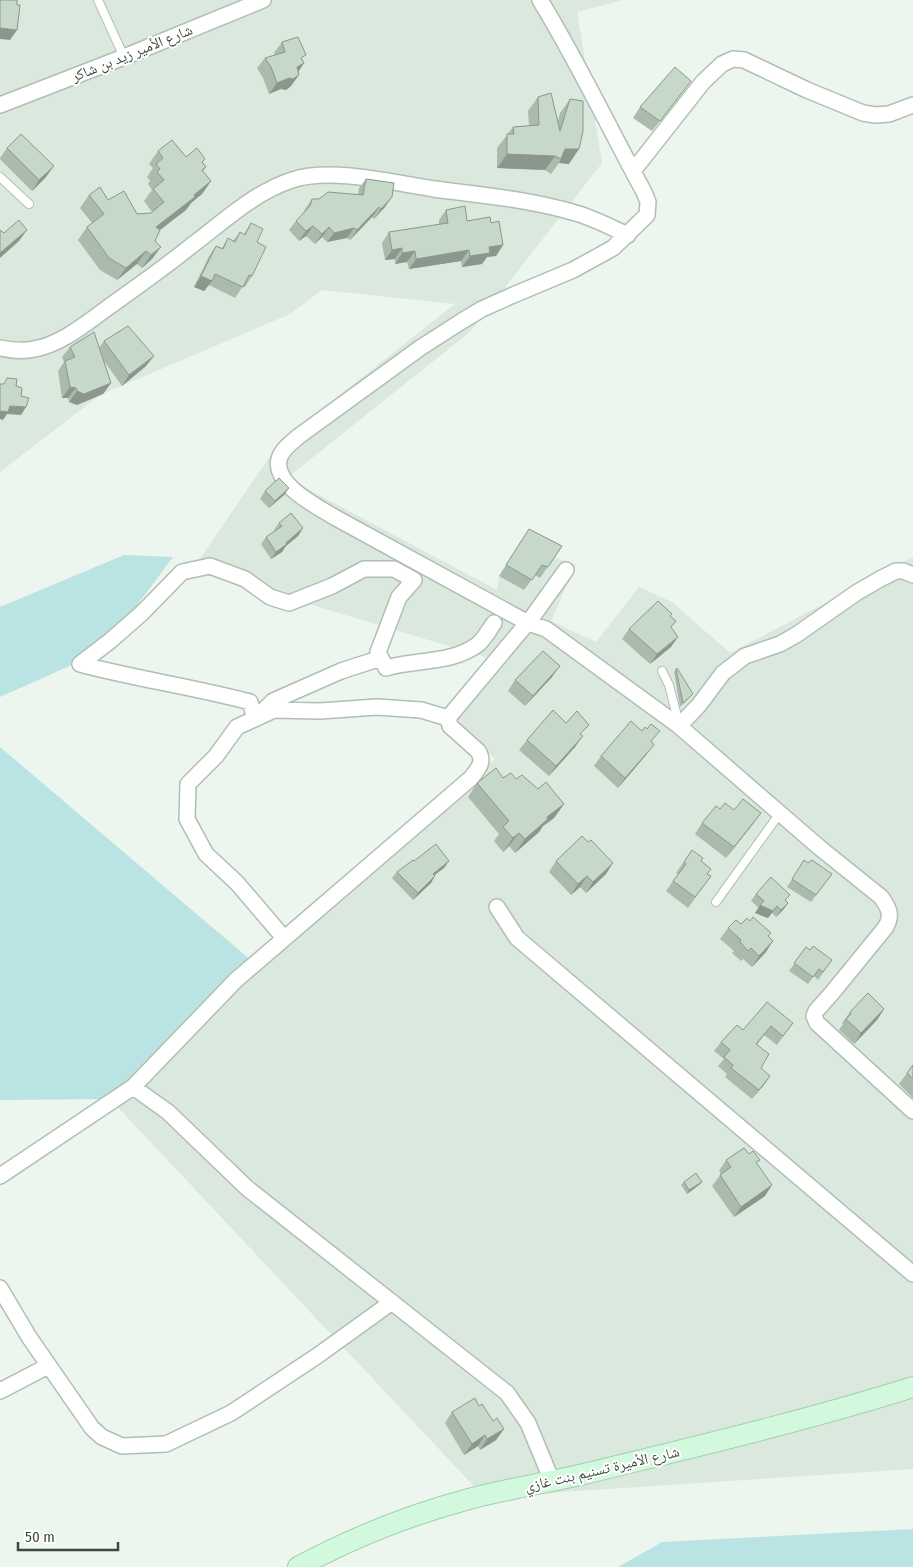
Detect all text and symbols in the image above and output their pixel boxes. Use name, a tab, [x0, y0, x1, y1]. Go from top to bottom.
street label: شارع الأمير زيد بن شاكر	[68, 20, 196, 87]
street label: شارع الأميرة تسنيم بنت غازي	[523, 1442, 682, 1498]
scale bar	[18, 1520, 118, 1552]
text: 50 m	[25, 1528, 55, 1546]

